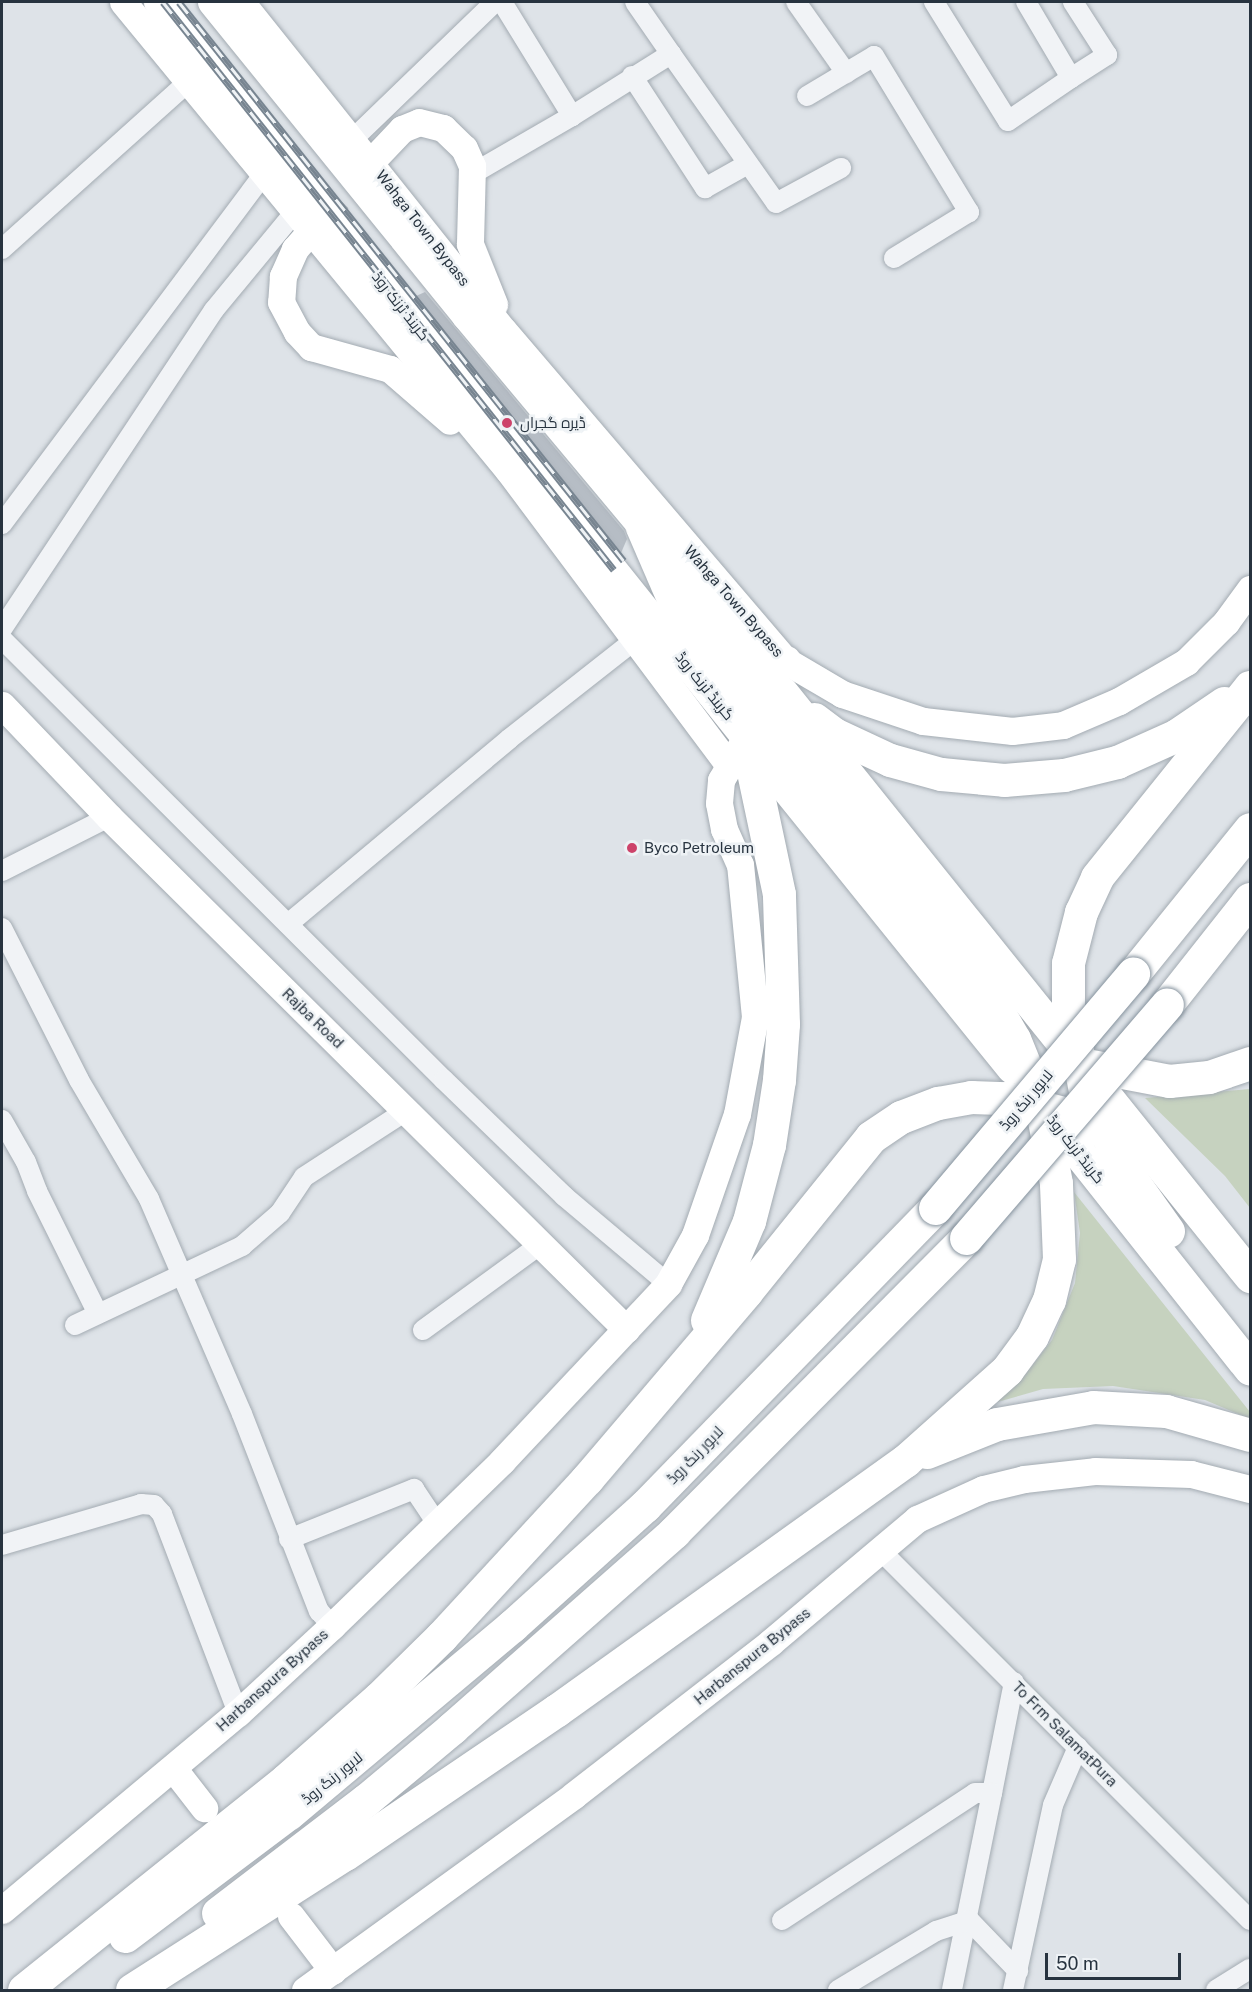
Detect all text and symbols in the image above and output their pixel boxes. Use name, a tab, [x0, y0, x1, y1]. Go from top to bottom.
street label: Wahga Town Bypass	[372, 166, 474, 290]
street label: گرینڈ ٹرنک روڈ	[369, 268, 433, 344]
marker: ڈیرہ گجراں	[498, 414, 516, 432]
place label: ڈیرہ گجراں	[520, 414, 586, 432]
street label: Wahga Town Bypass	[681, 541, 787, 661]
street label: گرینڈ ٹرنک روڈ	[672, 648, 738, 724]
place label: Byco Petroleum	[644, 839, 754, 857]
marker: Byco Petroleum	[625, 841, 639, 855]
street label: Rajba Road	[278, 984, 348, 1052]
street label: لاہور رنگ روڈ	[996, 1066, 1056, 1134]
street label: گرینڈ ٹرنک روڈ	[1044, 1111, 1108, 1187]
street label: لاہور رنگ روڈ	[663, 1422, 727, 1488]
street label: Harbanspura Bypass	[690, 1604, 814, 1708]
street label: Harbanspura Bypass	[212, 1625, 332, 1735]
street label: To Frm SalamatPura	[1009, 1678, 1121, 1790]
street label: لاہور رنگ روڈ	[298, 1748, 366, 1808]
scale bar	[1048, 1941, 1184, 1979]
text: 50 m	[1056, 1953, 1099, 1974]

